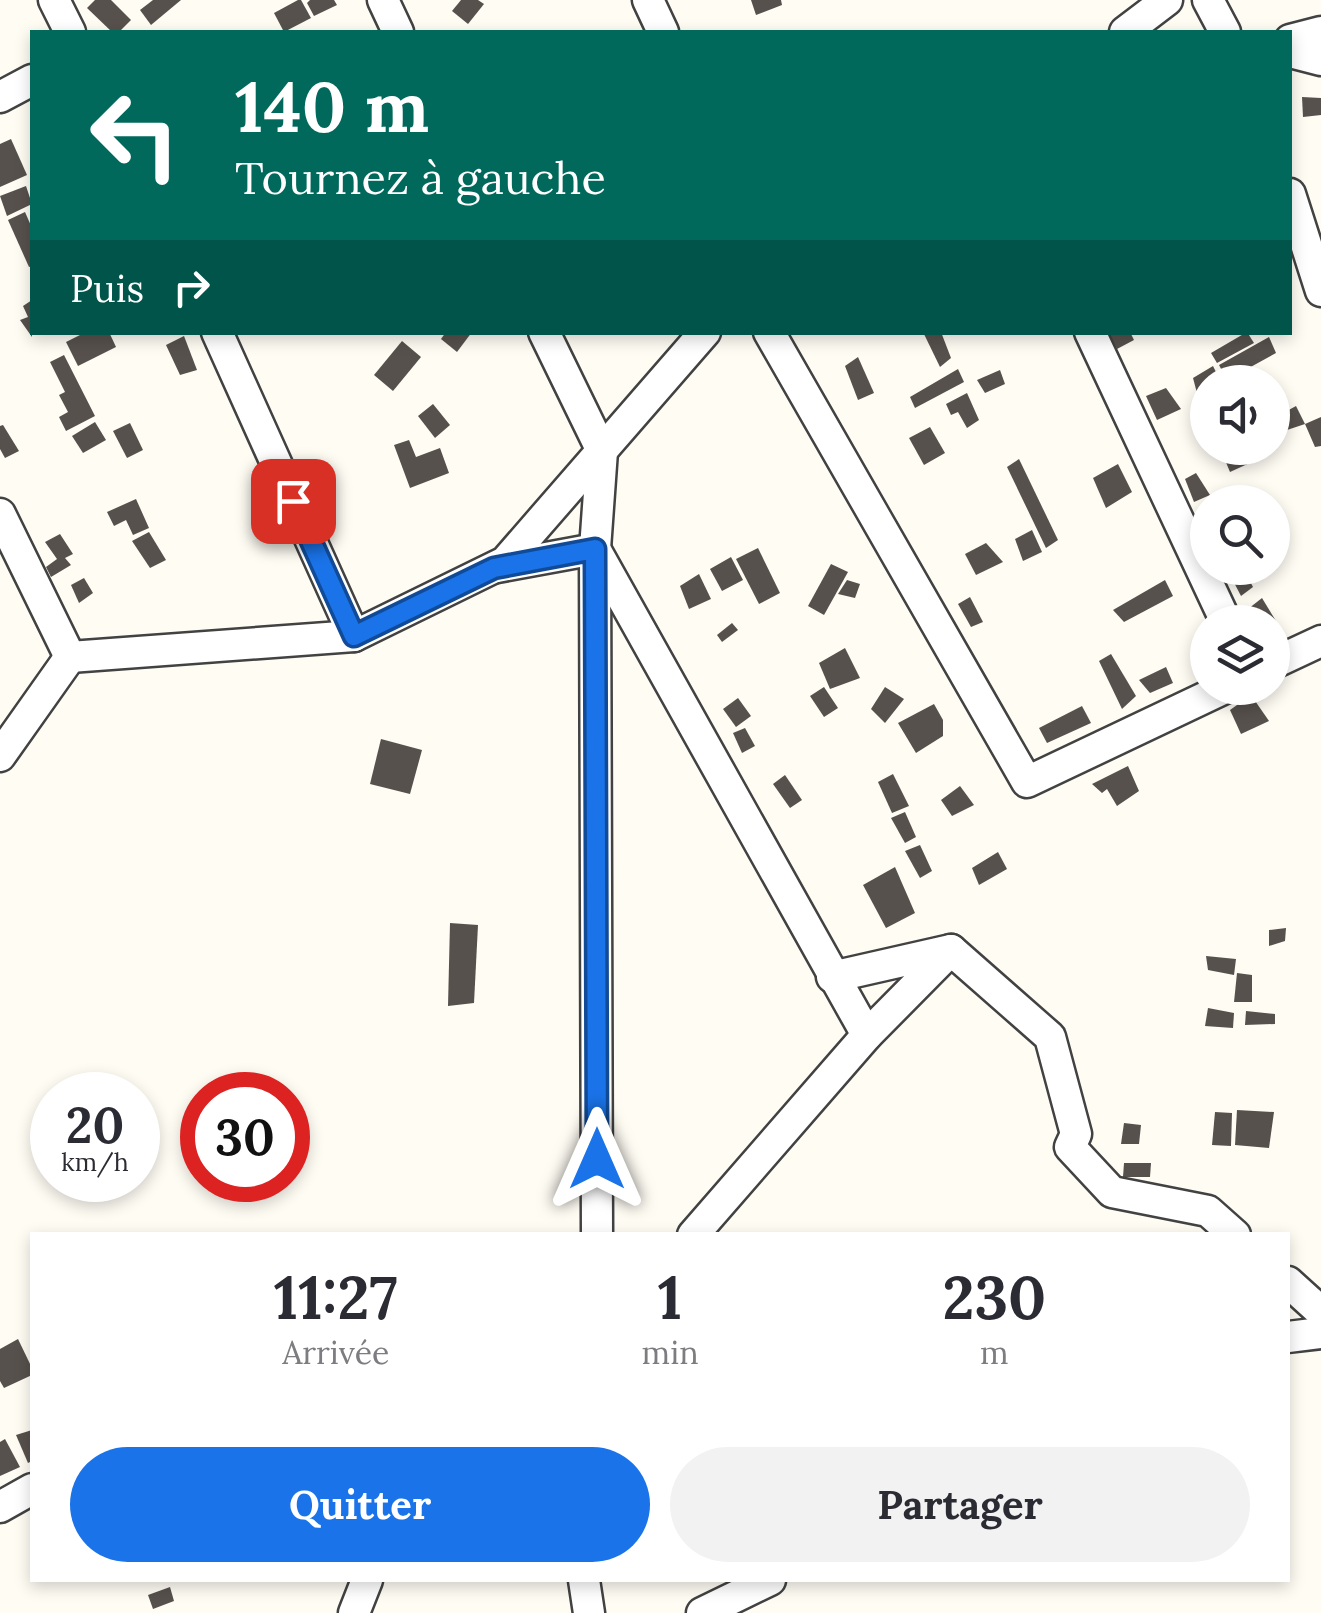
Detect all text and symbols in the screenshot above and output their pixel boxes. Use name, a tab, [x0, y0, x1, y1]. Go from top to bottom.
text: 140 m	[235, 62, 429, 151]
icon: left	[70, 70, 200, 200]
text: Tournez à gauche	[235, 149, 606, 206]
icon: right	[164, 260, 219, 315]
text: Puis	[70, 264, 144, 312]
map controls	[1190, 365, 1290, 705]
button: sound	[1190, 365, 1290, 465]
pin	[251, 459, 336, 544]
icon: arrive	[266, 474, 321, 529]
button: search	[1190, 485, 1290, 585]
button: layers	[1190, 605, 1290, 705]
speed limit sign: 30	[180, 1072, 310, 1202]
text: 20	[66, 1093, 124, 1157]
position arrow	[545, 1107, 649, 1211]
text: km/h	[61, 1146, 129, 1178]
text: 11:27	[274, 1259, 398, 1335]
text: 1	[658, 1259, 682, 1335]
text: 230	[942, 1259, 1046, 1335]
text: Arrivée	[282, 1332, 389, 1373]
text: min	[642, 1332, 699, 1373]
text: m	[980, 1332, 1009, 1373]
button: Quitter	[70, 1447, 650, 1562]
button: Partager	[670, 1447, 1250, 1562]

